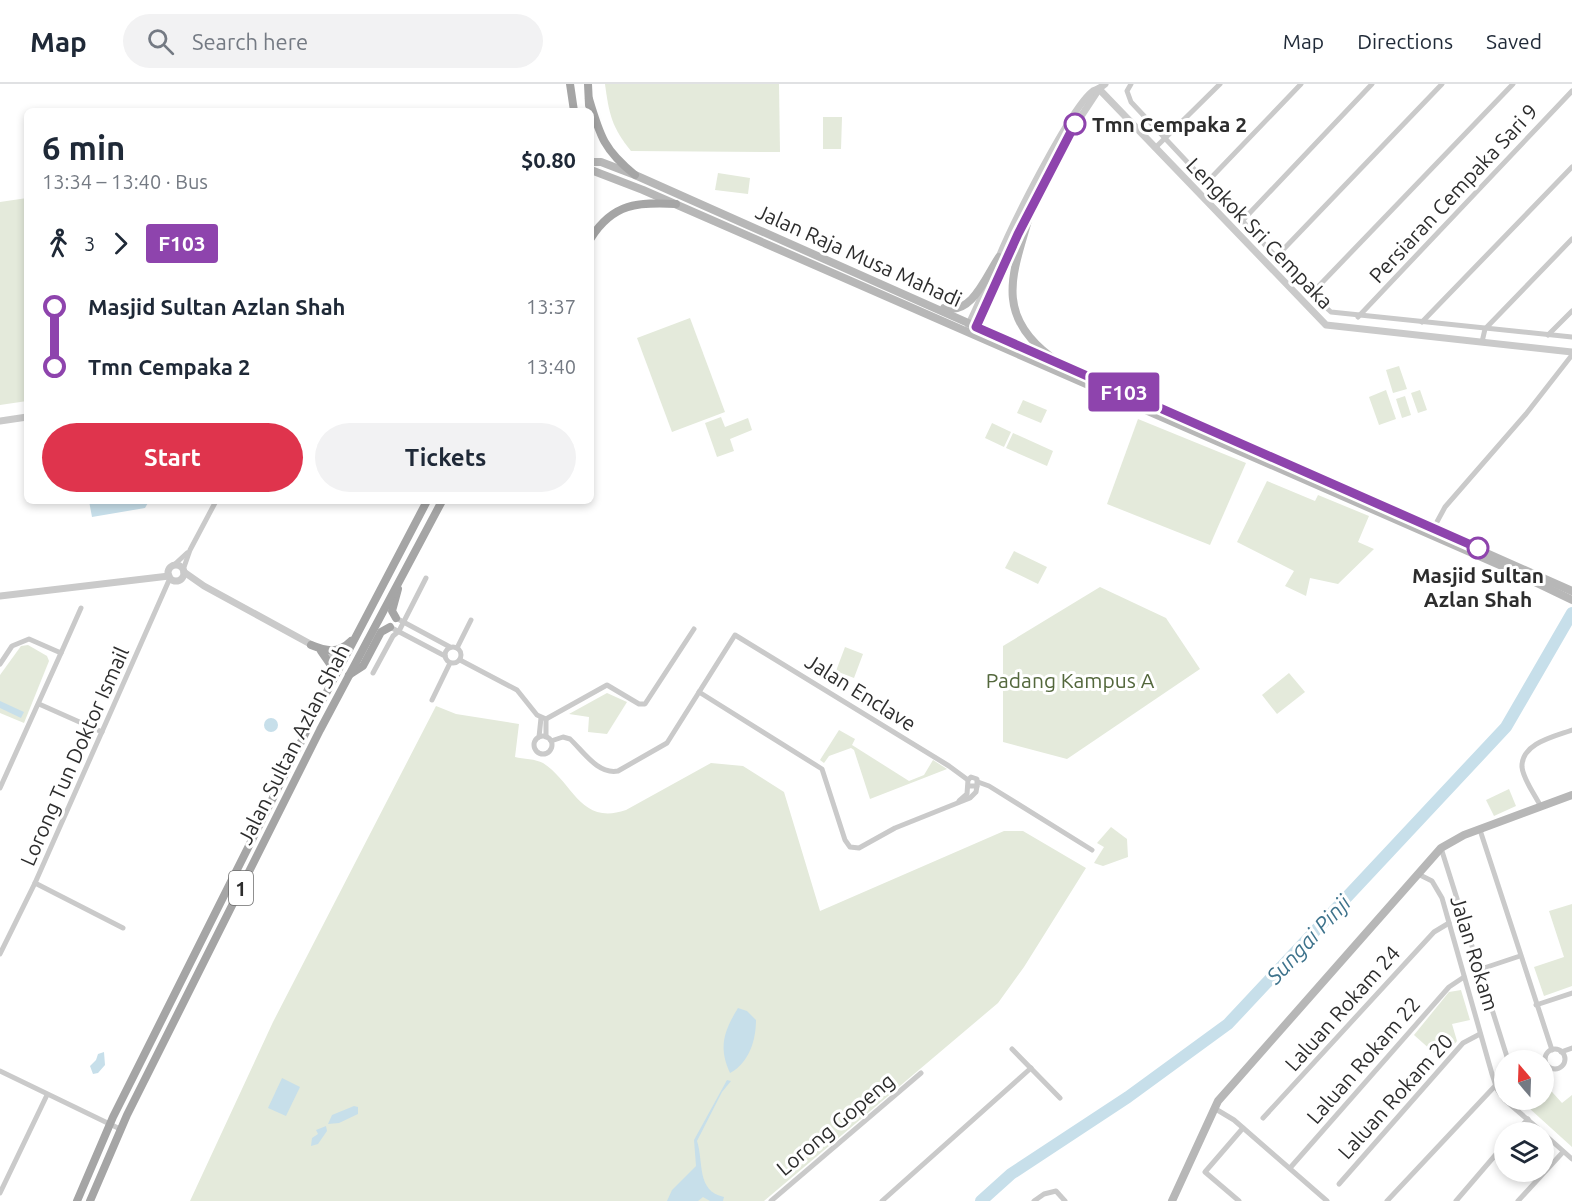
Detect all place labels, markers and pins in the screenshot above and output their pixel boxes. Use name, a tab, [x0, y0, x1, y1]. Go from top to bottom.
place label: Tmn Cempaka 2	[1092, 112, 1247, 136]
marker: Tmn Cempaka 2	[1064, 113, 1086, 135]
marker: Masjid Sultan Azlan Shah	[1467, 537, 1489, 559]
place label: Masjid Sultan Azlan Shah	[1412, 563, 1544, 611]

